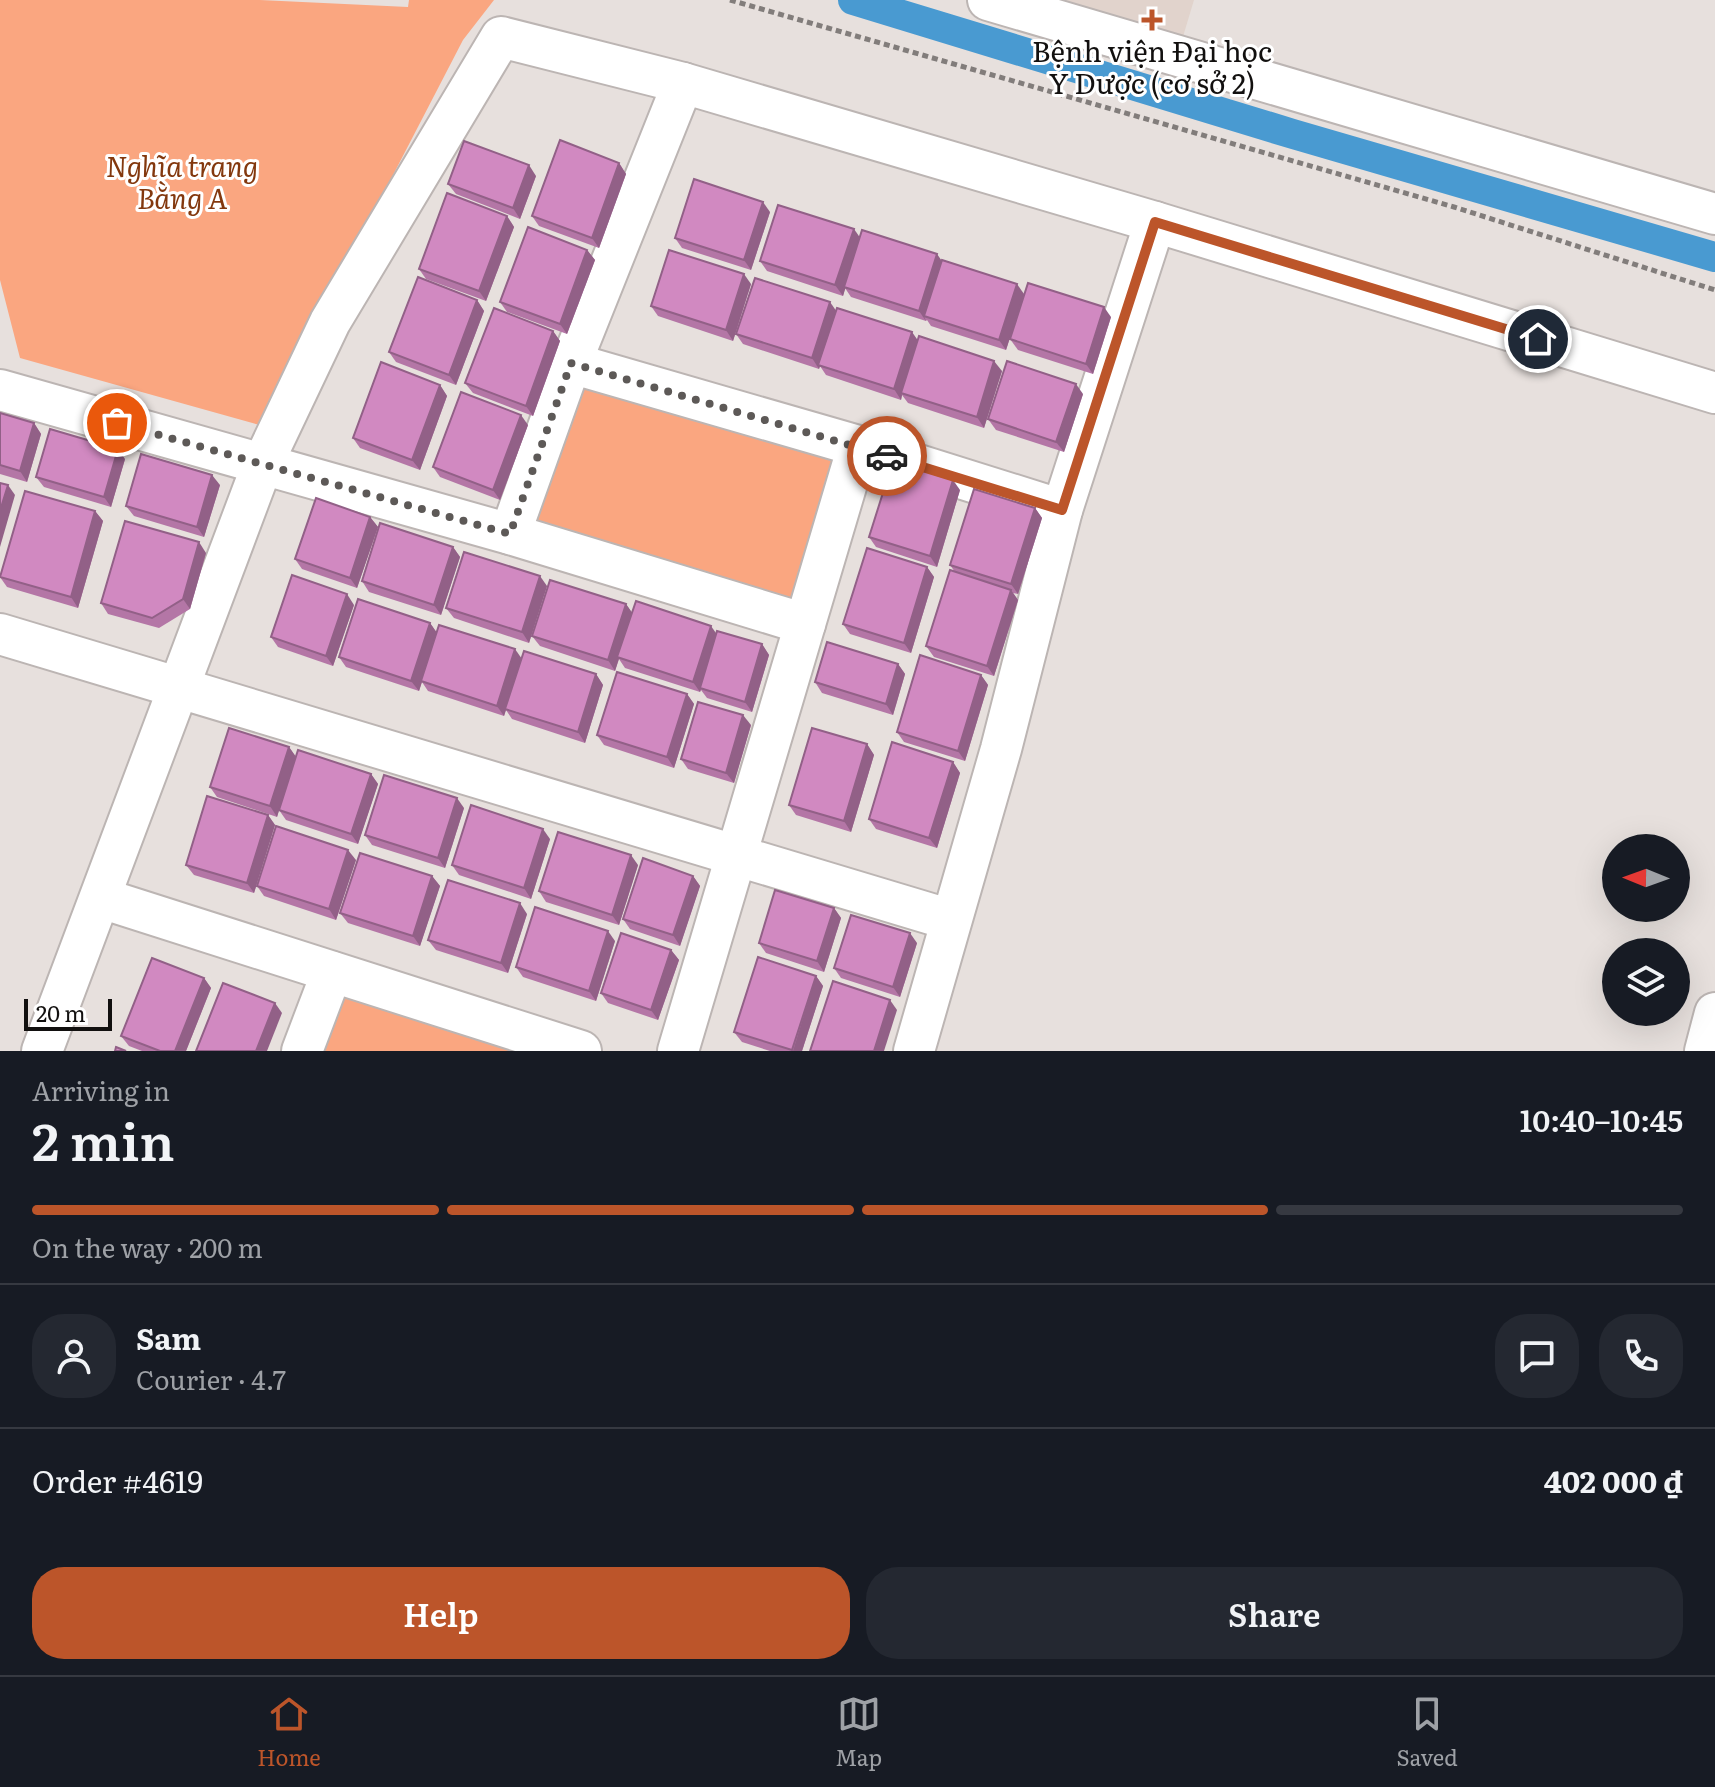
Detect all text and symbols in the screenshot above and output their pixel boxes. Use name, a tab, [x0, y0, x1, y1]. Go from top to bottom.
marker: Bệnh viện Đại học Y Dược (cơ sở 2)	[1141, 9, 1163, 31]
place label: Bệnh viện Đại học Y Dược (cơ sở 2)	[1032, 29, 1272, 103]
park label: Nghĩa trang Bằng A	[106, 144, 258, 218]
pin	[1504, 305, 1572, 373]
icon: home	[1516, 317, 1560, 361]
pin	[83, 389, 151, 457]
icon: bag	[95, 401, 139, 445]
courier	[847, 416, 927, 496]
icon: car	[865, 434, 909, 478]
north arrow	[1602, 834, 1690, 922]
map controls	[1602, 834, 1690, 1026]
button: layers	[1602, 938, 1690, 1026]
scale bar	[24, 995, 112, 1031]
text: 20 m	[36, 996, 86, 1029]
text: Arriving in	[32, 1070, 170, 1109]
text: 10:40–10:45	[1520, 1097, 1683, 1141]
text: 2 min	[32, 1100, 175, 1177]
text: On the way · 200 m	[32, 1227, 263, 1266]
button: person	[32, 1314, 116, 1398]
button: chat	[1495, 1314, 1579, 1398]
button: phone	[1599, 1314, 1683, 1398]
text: Sam	[136, 1315, 201, 1359]
text: Courier · 4.7	[136, 1359, 286, 1398]
text: Order #4619	[32, 1458, 203, 1502]
text: 402 000 ₫	[1544, 1458, 1683, 1502]
button: Help	[32, 1567, 850, 1659]
button: Share	[866, 1567, 1683, 1659]
tab: Home	[257, 1692, 321, 1773]
tab: Map	[835, 1692, 882, 1773]
tab: Saved	[1396, 1692, 1458, 1773]

